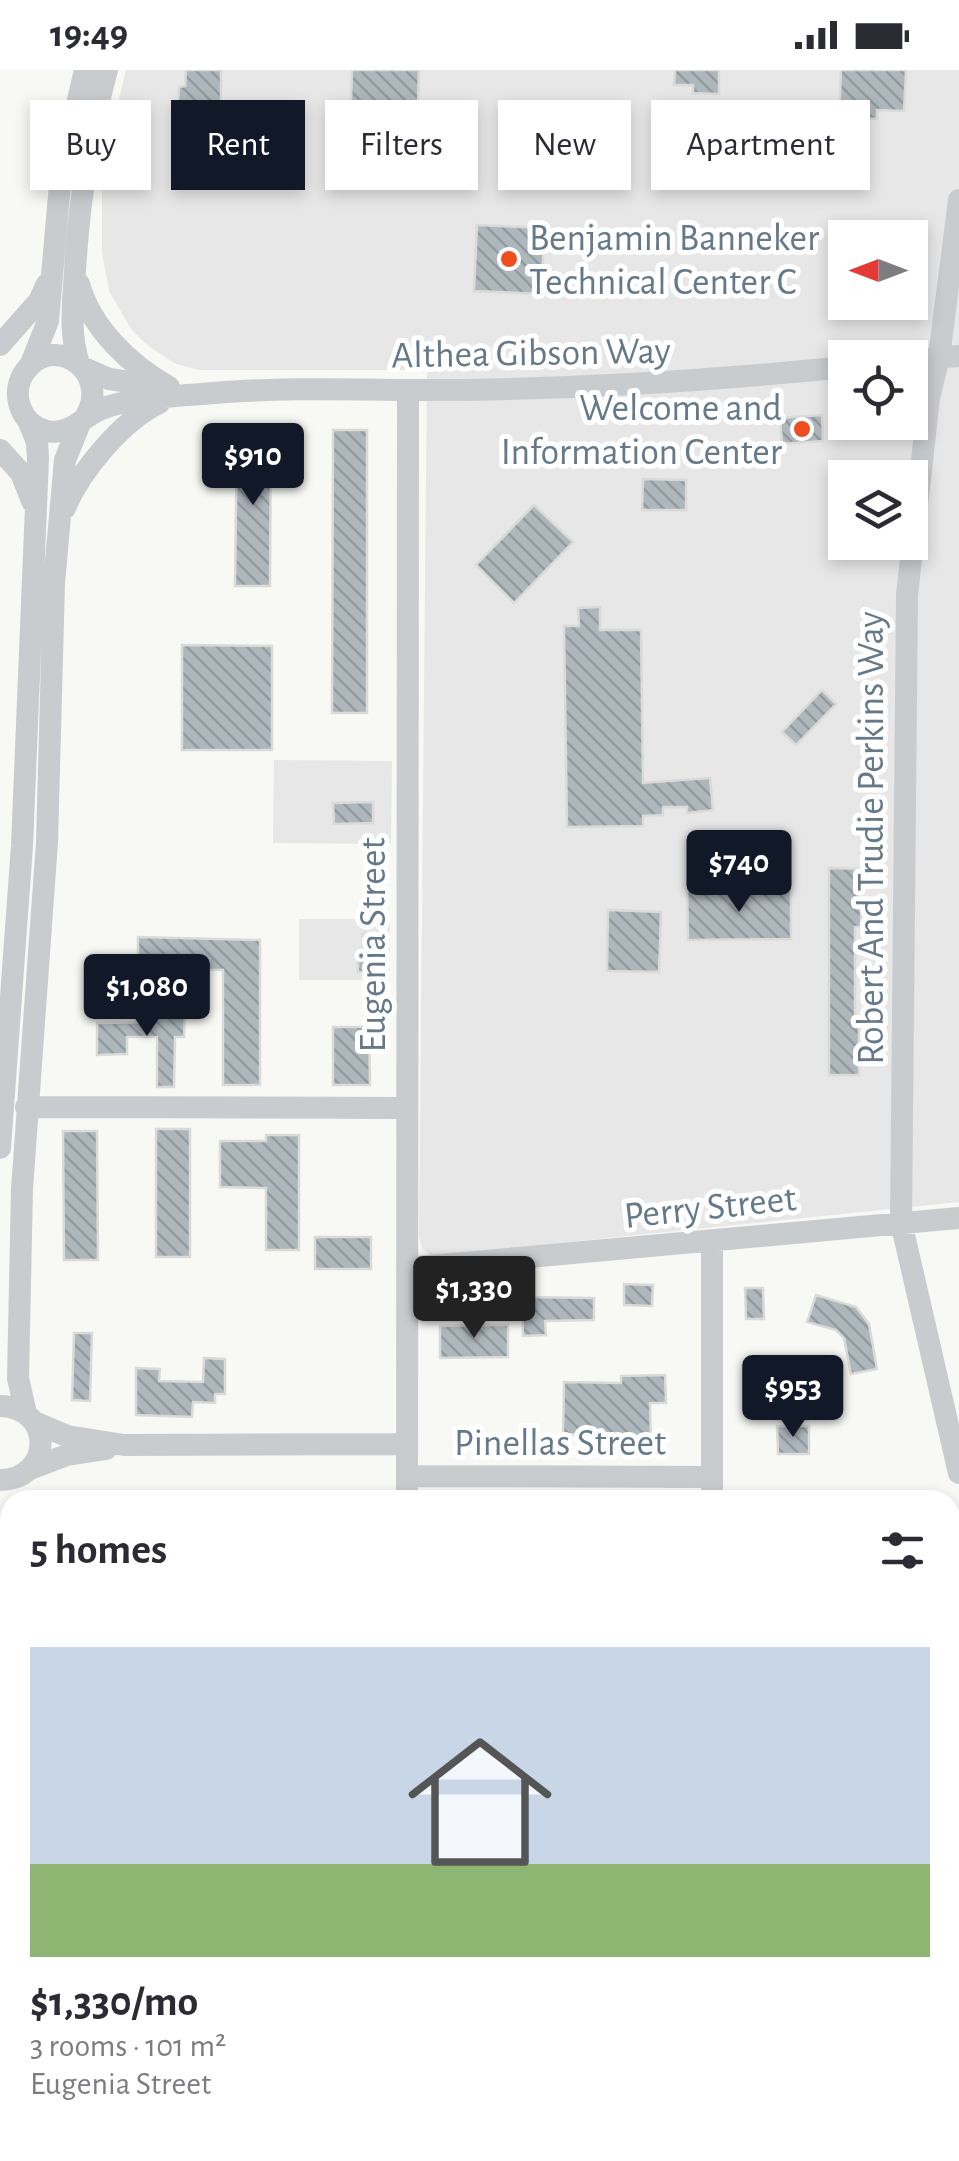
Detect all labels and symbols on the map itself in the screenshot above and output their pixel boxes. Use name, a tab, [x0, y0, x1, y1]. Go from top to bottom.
place label: Benjamin Banneker Technical Center C	[529, 220, 820, 302]
north arrow	[828, 220, 928, 320]
marker: Benjamin Banneker Technical Center C	[498, 248, 520, 270]
street label: Althea Gibson Way	[391, 333, 671, 375]
place label: Welcome and Information Center	[501, 390, 783, 472]
marker: Welcome and Information Center	[791, 418, 813, 440]
pin: $910	[194, 423, 312, 508]
street label: Robert And Trudie Perkins Way	[853, 611, 891, 1065]
pin: $740	[680, 830, 798, 915]
street label: Eugenia Street	[355, 837, 393, 1053]
pin: $1,080	[66, 954, 228, 1039]
street label: Perry Street	[622, 1180, 798, 1236]
pin: $1,330	[393, 1256, 555, 1341]
pin: $953	[734, 1355, 852, 1440]
street label: Pinellas Street	[454, 1425, 666, 1463]

